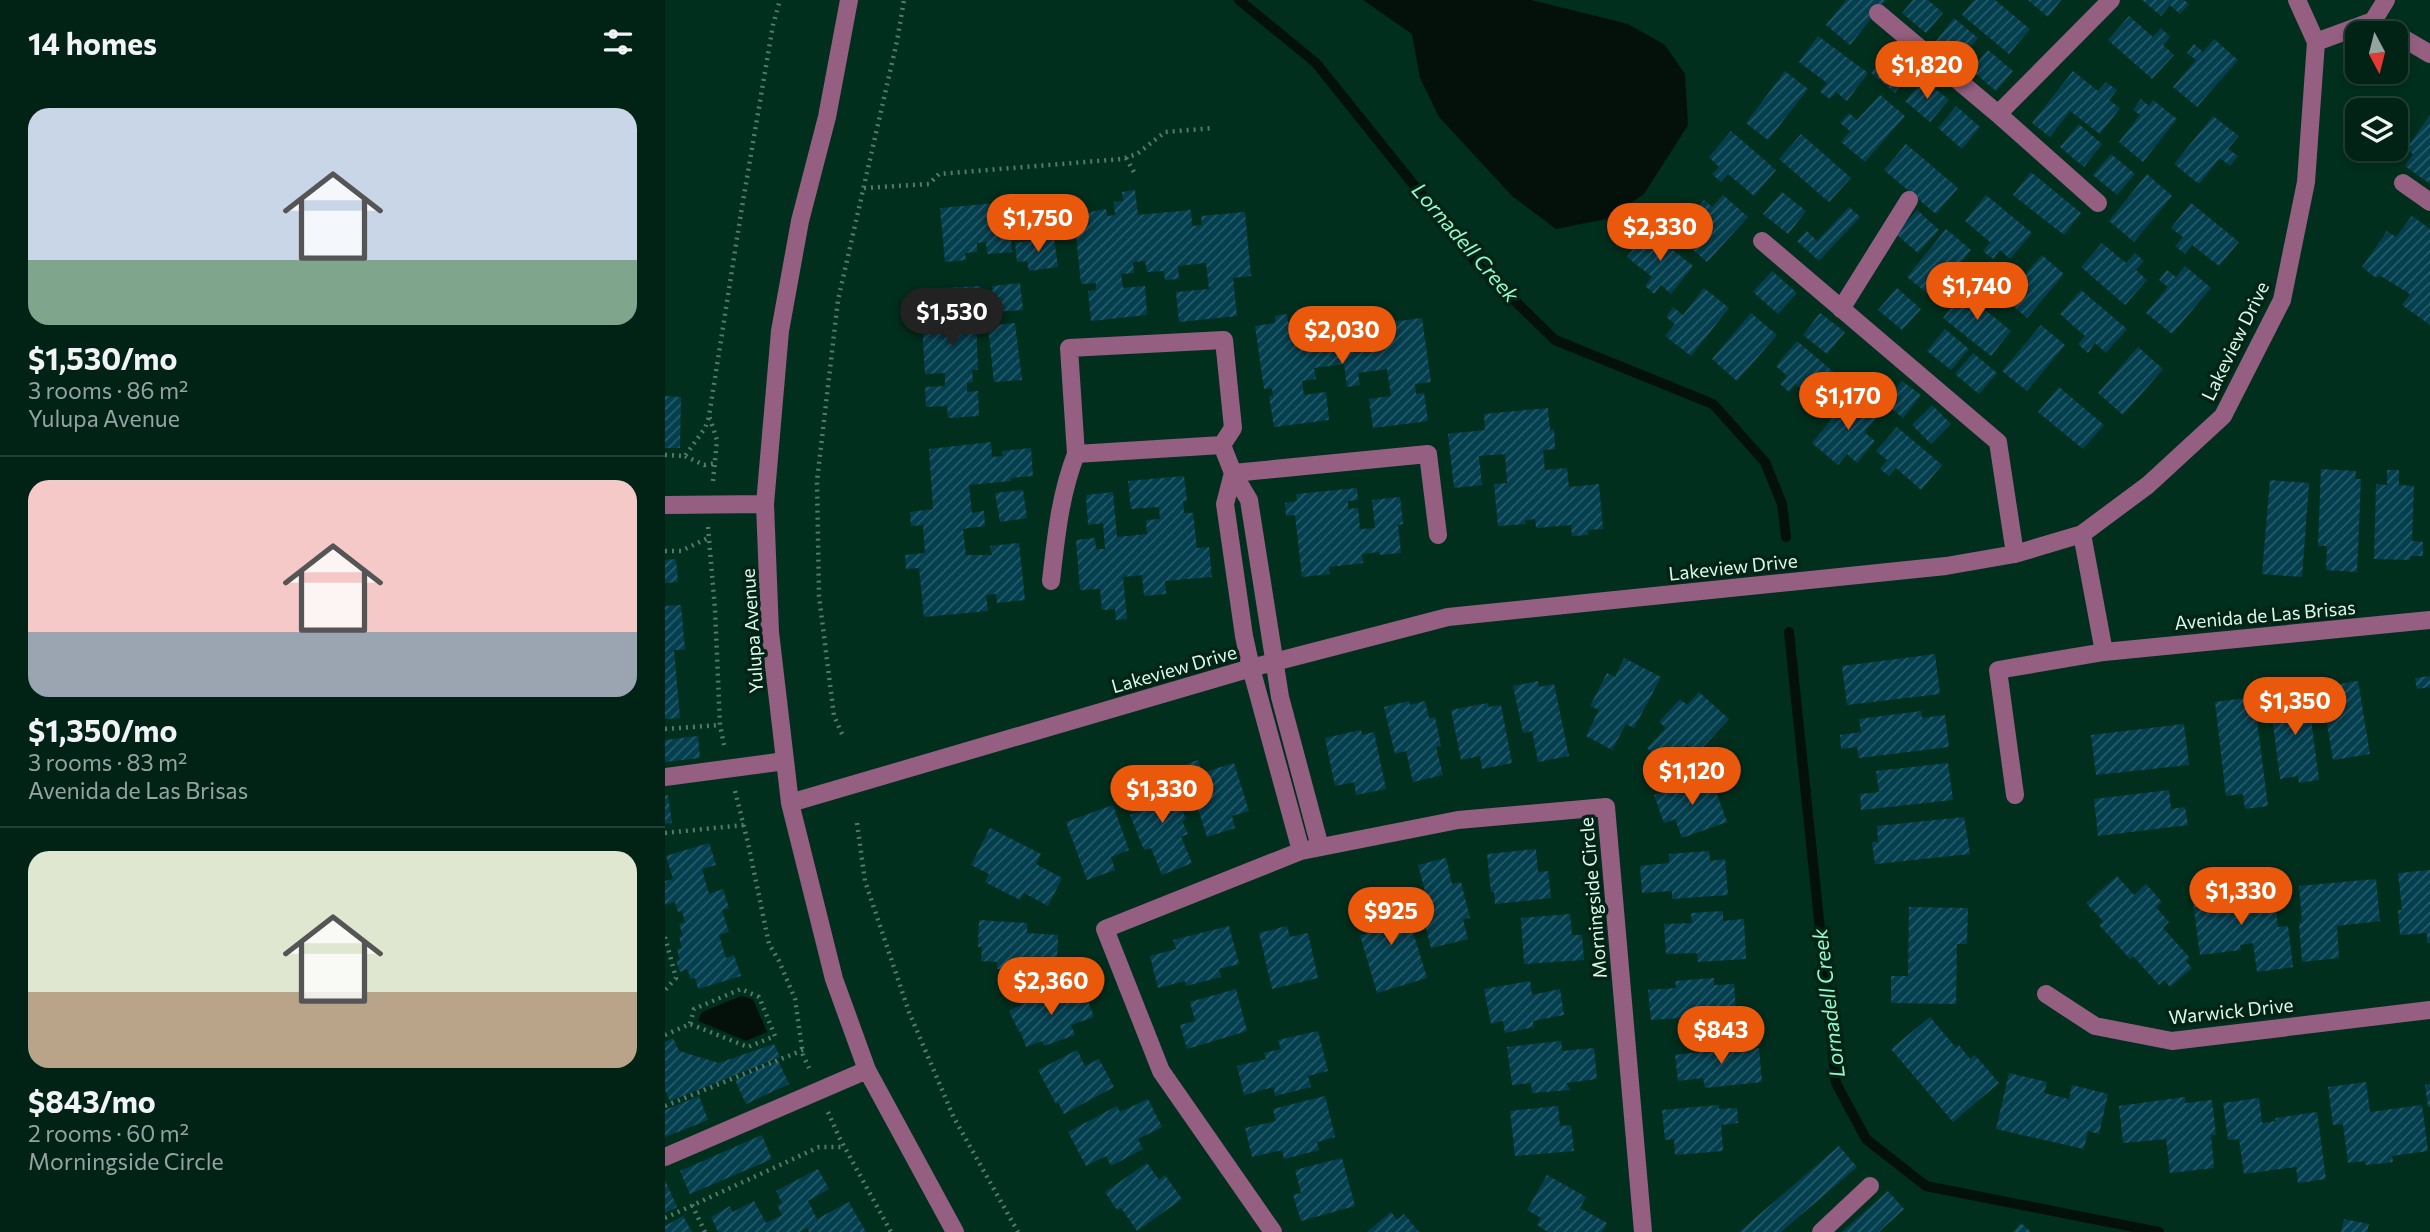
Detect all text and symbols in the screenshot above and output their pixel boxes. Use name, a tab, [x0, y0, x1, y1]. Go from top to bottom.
north arrow	[2345, 21, 2408, 84]
map controls	[2345, 21, 2408, 161]
icon: filters	[599, 23, 637, 61]
text: 14 homes	[28, 24, 157, 61]
pin: $1,820	[1870, 42, 1984, 101]
text: $1,820	[1891, 50, 1963, 78]
button: layers	[2345, 98, 2408, 161]
icon: home	[270, 153, 396, 279]
water label: Lornadell Creek	[1408, 177, 1525, 307]
pin: $1,750	[981, 194, 1095, 254]
text: $1,750	[1003, 203, 1073, 231]
pin: $2,330	[1603, 204, 1717, 263]
text: $2,330	[1623, 212, 1697, 240]
pin: $1,740	[1920, 262, 2034, 322]
text: $1,740	[1942, 271, 2012, 299]
street label: Lakeview Drive	[2196, 277, 2273, 404]
pin: $1,530	[895, 288, 1009, 348]
text: $1,530	[916, 297, 988, 325]
pin: $2,030	[1285, 306, 1399, 366]
text: $2,030	[1304, 315, 1380, 343]
text: $1,530/mo	[28, 339, 177, 376]
pin: $1,170	[1791, 372, 1905, 432]
text: 3 rooms · 86 m²	[28, 376, 188, 404]
text: $1,170	[1815, 381, 1881, 409]
text: Yulupa Avenue	[28, 404, 180, 432]
icon: home	[270, 525, 396, 651]
street label: Lakeview Drive	[1667, 548, 1799, 585]
street label: Yulupa Avenue	[736, 568, 767, 694]
street label: Avenida de Las Brisas	[2173, 595, 2357, 634]
street label: Lakeview Drive	[1108, 640, 1239, 697]
pin: $1,350	[2238, 678, 2352, 737]
text: $1,350	[2259, 686, 2331, 714]
text: $1,350/mo	[28, 711, 177, 748]
text: 3 rooms · 83 m²	[28, 748, 187, 776]
pin: $1,120	[1635, 748, 1749, 807]
text: $1,120	[1659, 756, 1725, 784]
pin: $1,330	[1105, 766, 1219, 825]
text: $1,330	[1126, 774, 1198, 802]
text: Avenida de Las Brisas	[28, 776, 248, 804]
street label: Morningside Circle	[1574, 817, 1611, 980]
pin: $1,330	[2184, 867, 2298, 927]
text: $1,330	[2205, 876, 2277, 904]
pin: $925	[1350, 888, 1432, 947]
icon: home	[270, 896, 396, 1022]
text: $925	[1364, 896, 1418, 924]
water label: Lornadell Creek	[1806, 927, 1849, 1079]
pin: $2,360	[994, 958, 1108, 1017]
text: $2,360	[1014, 966, 1088, 994]
street label: Warwick Drive	[2167, 993, 2294, 1028]
pin: $843	[1680, 1006, 1762, 1066]
text: $843	[1694, 1015, 1748, 1043]
text: $843/mo	[28, 1082, 156, 1119]
text: 2 rooms · 60 m²	[28, 1119, 189, 1147]
text: Morningside Circle	[28, 1147, 224, 1175]

